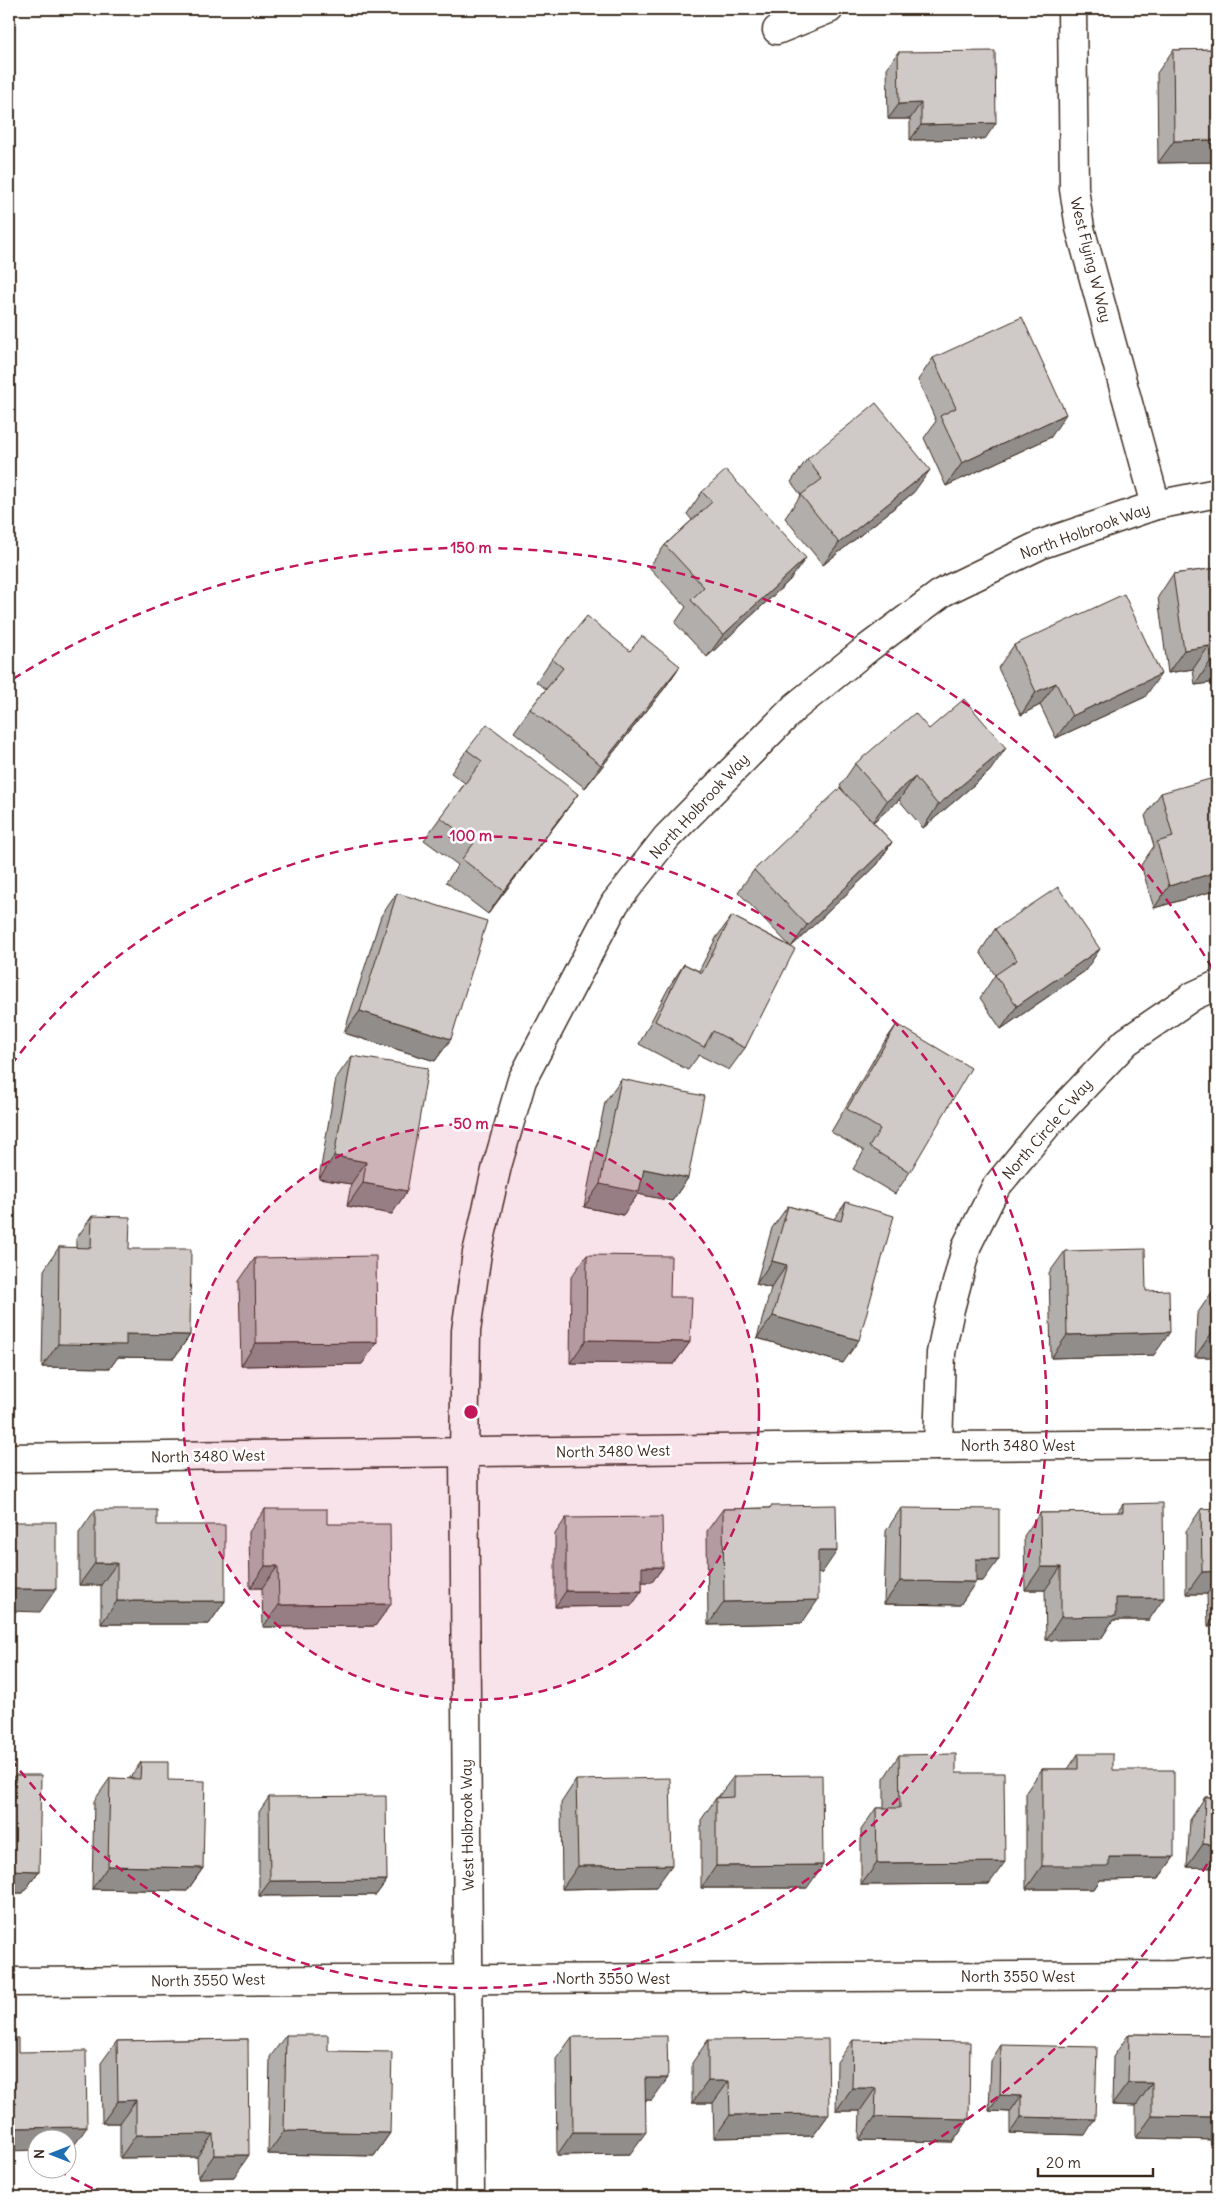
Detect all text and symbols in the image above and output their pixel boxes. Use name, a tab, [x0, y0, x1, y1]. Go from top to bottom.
street label: West Flying W Way	[1066, 195, 1116, 325]
street label: North Holbrook Way	[1017, 499, 1153, 563]
text: 150 m	[450, 538, 492, 557]
street label: North Holbrook Way	[645, 749, 753, 863]
text: 100 m	[450, 826, 492, 845]
street label: North Circle C Way	[998, 1075, 1096, 1183]
text: 50 m	[453, 1114, 489, 1133]
centre of rings	[462, 1403, 480, 1421]
street label: North 3480 West	[961, 1436, 1075, 1455]
street label: North 3480 West	[556, 1441, 670, 1461]
street label: North 3480 West	[151, 1446, 265, 1466]
street label: West Holbrook Way	[456, 1759, 478, 1891]
street label: North 3550 West	[961, 1967, 1075, 1986]
street label: North 3550 West	[556, 1969, 670, 1988]
street label: North 3550 West	[151, 1970, 265, 1990]
north arrow	[28, 2128, 78, 2178]
scale bar	[1038, 2146, 1154, 2178]
text: N	[30, 2149, 48, 2159]
text: 20 m	[1046, 2153, 1081, 2172]

